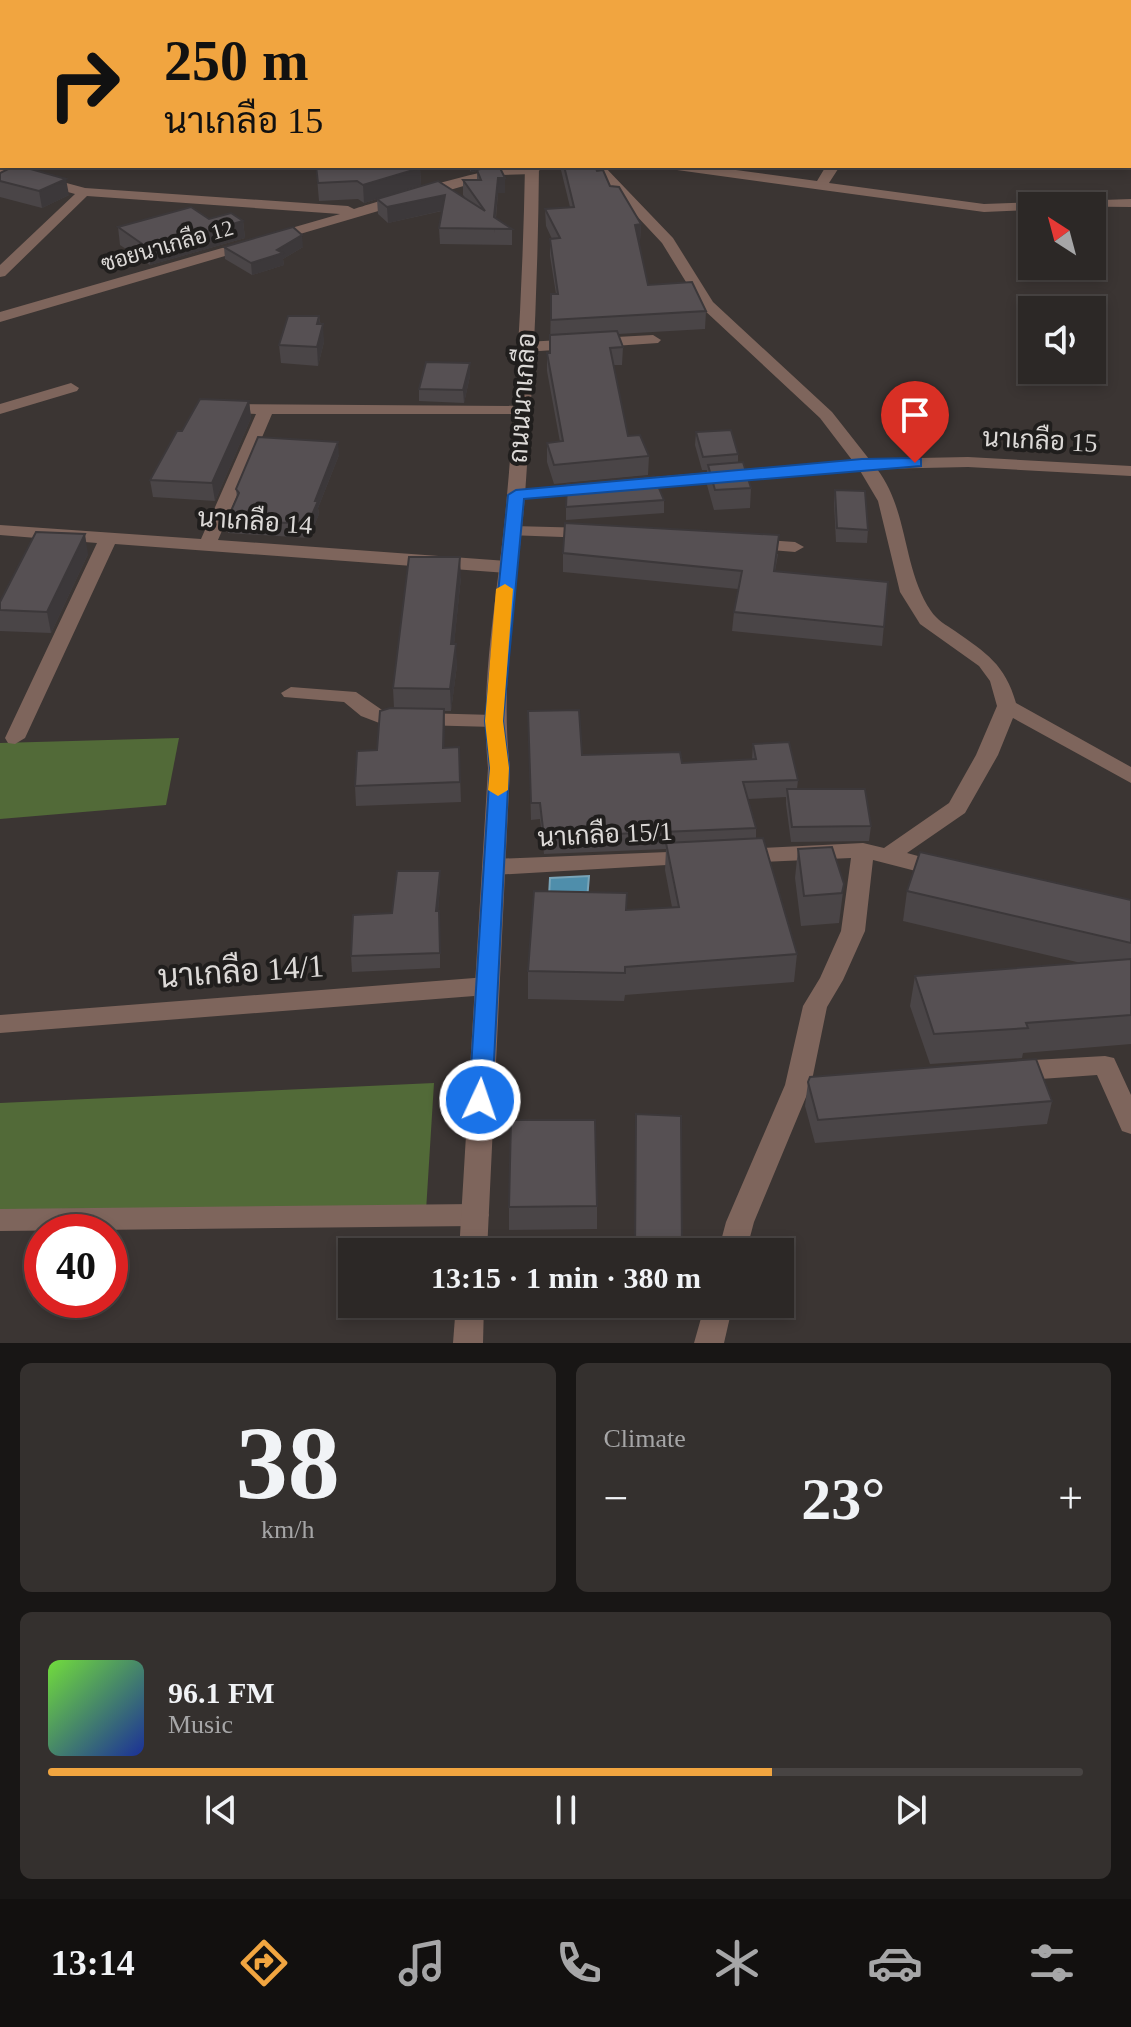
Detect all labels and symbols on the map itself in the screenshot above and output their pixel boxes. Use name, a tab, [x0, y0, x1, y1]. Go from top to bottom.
north arrow	[1018, 192, 1106, 280]
street label: ซอยนาเกลือ 12	[98, 214, 236, 276]
street label: ถนนนาเกลือ	[501, 332, 542, 464]
pin	[881, 381, 949, 463]
street label: นาเกลือ 15	[982, 421, 1098, 458]
street label: นาเกลือ 14	[197, 501, 314, 540]
street label: นาเกลือ 15/1	[537, 814, 673, 853]
street label: นาเกลือ 14/1	[157, 945, 325, 995]
position arrow	[438, 1058, 522, 1142]
speed limit sign: 40	[24, 1214, 128, 1318]

